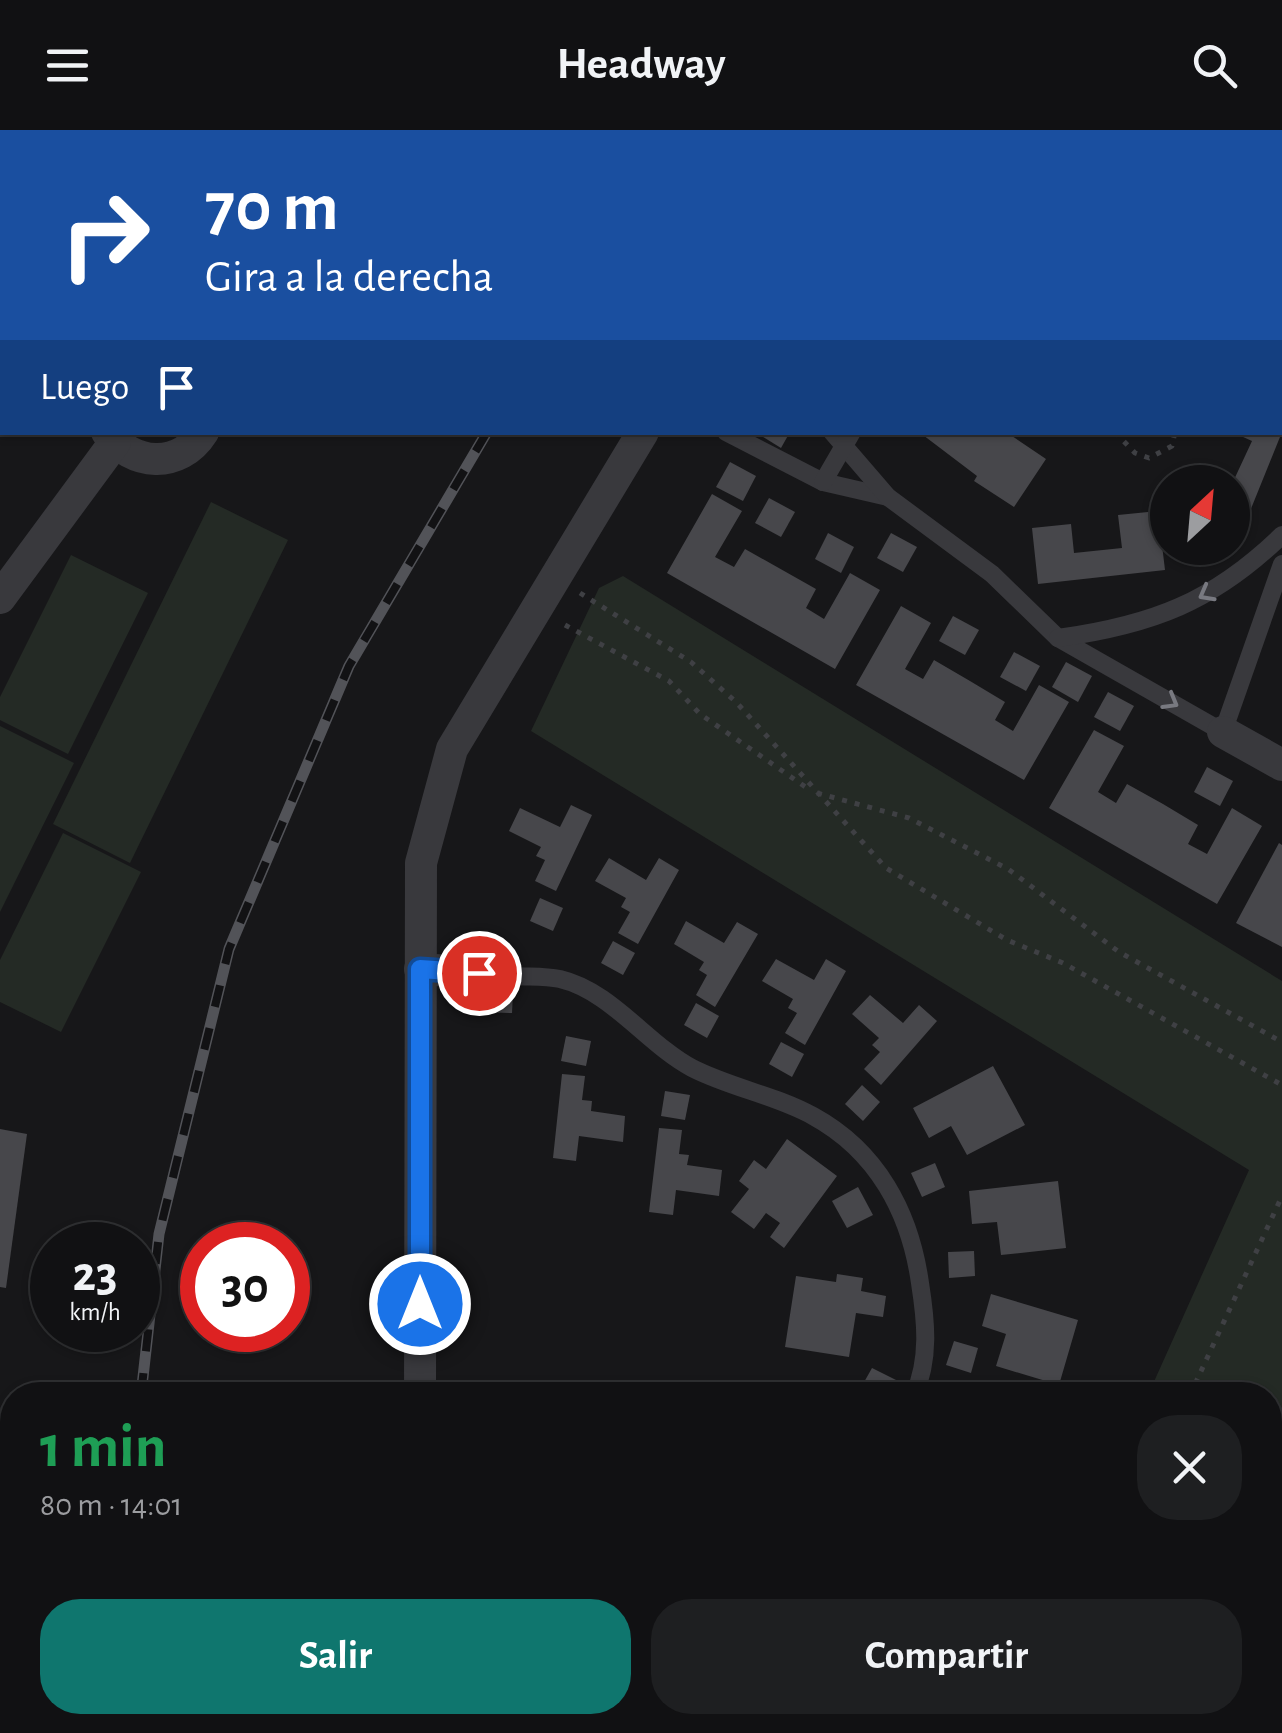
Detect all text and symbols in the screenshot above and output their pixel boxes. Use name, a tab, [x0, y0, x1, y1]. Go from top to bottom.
icon: menu	[40, 38, 95, 93]
icon: search	[1187, 38, 1242, 93]
text: Headway	[556, 42, 726, 87]
icon: right	[40, 170, 170, 300]
text: 70 m	[205, 173, 339, 243]
text: Gira a la derecha	[205, 255, 494, 300]
icon: arrive	[149, 360, 204, 415]
text: Luego	[40, 369, 129, 407]
north arrow	[1150, 465, 1250, 565]
map controls	[1150, 465, 1250, 565]
one-way arrow	[1198, 582, 1216, 602]
one-way arrow	[1160, 690, 1178, 710]
pin	[437, 931, 522, 1016]
icon: arrive	[452, 946, 507, 1001]
speed limit sign: 30	[180, 1222, 310, 1352]
text: 23	[72, 1250, 118, 1300]
position arrow	[368, 1252, 472, 1356]
text: km/h	[69, 1300, 121, 1325]
button: close	[1137, 1415, 1242, 1520]
text: 1 min	[40, 1418, 166, 1478]
text: 80 m · 14:01	[40, 1489, 182, 1521]
button: Salir	[40, 1599, 631, 1714]
button: Compartir	[651, 1599, 1242, 1714]

